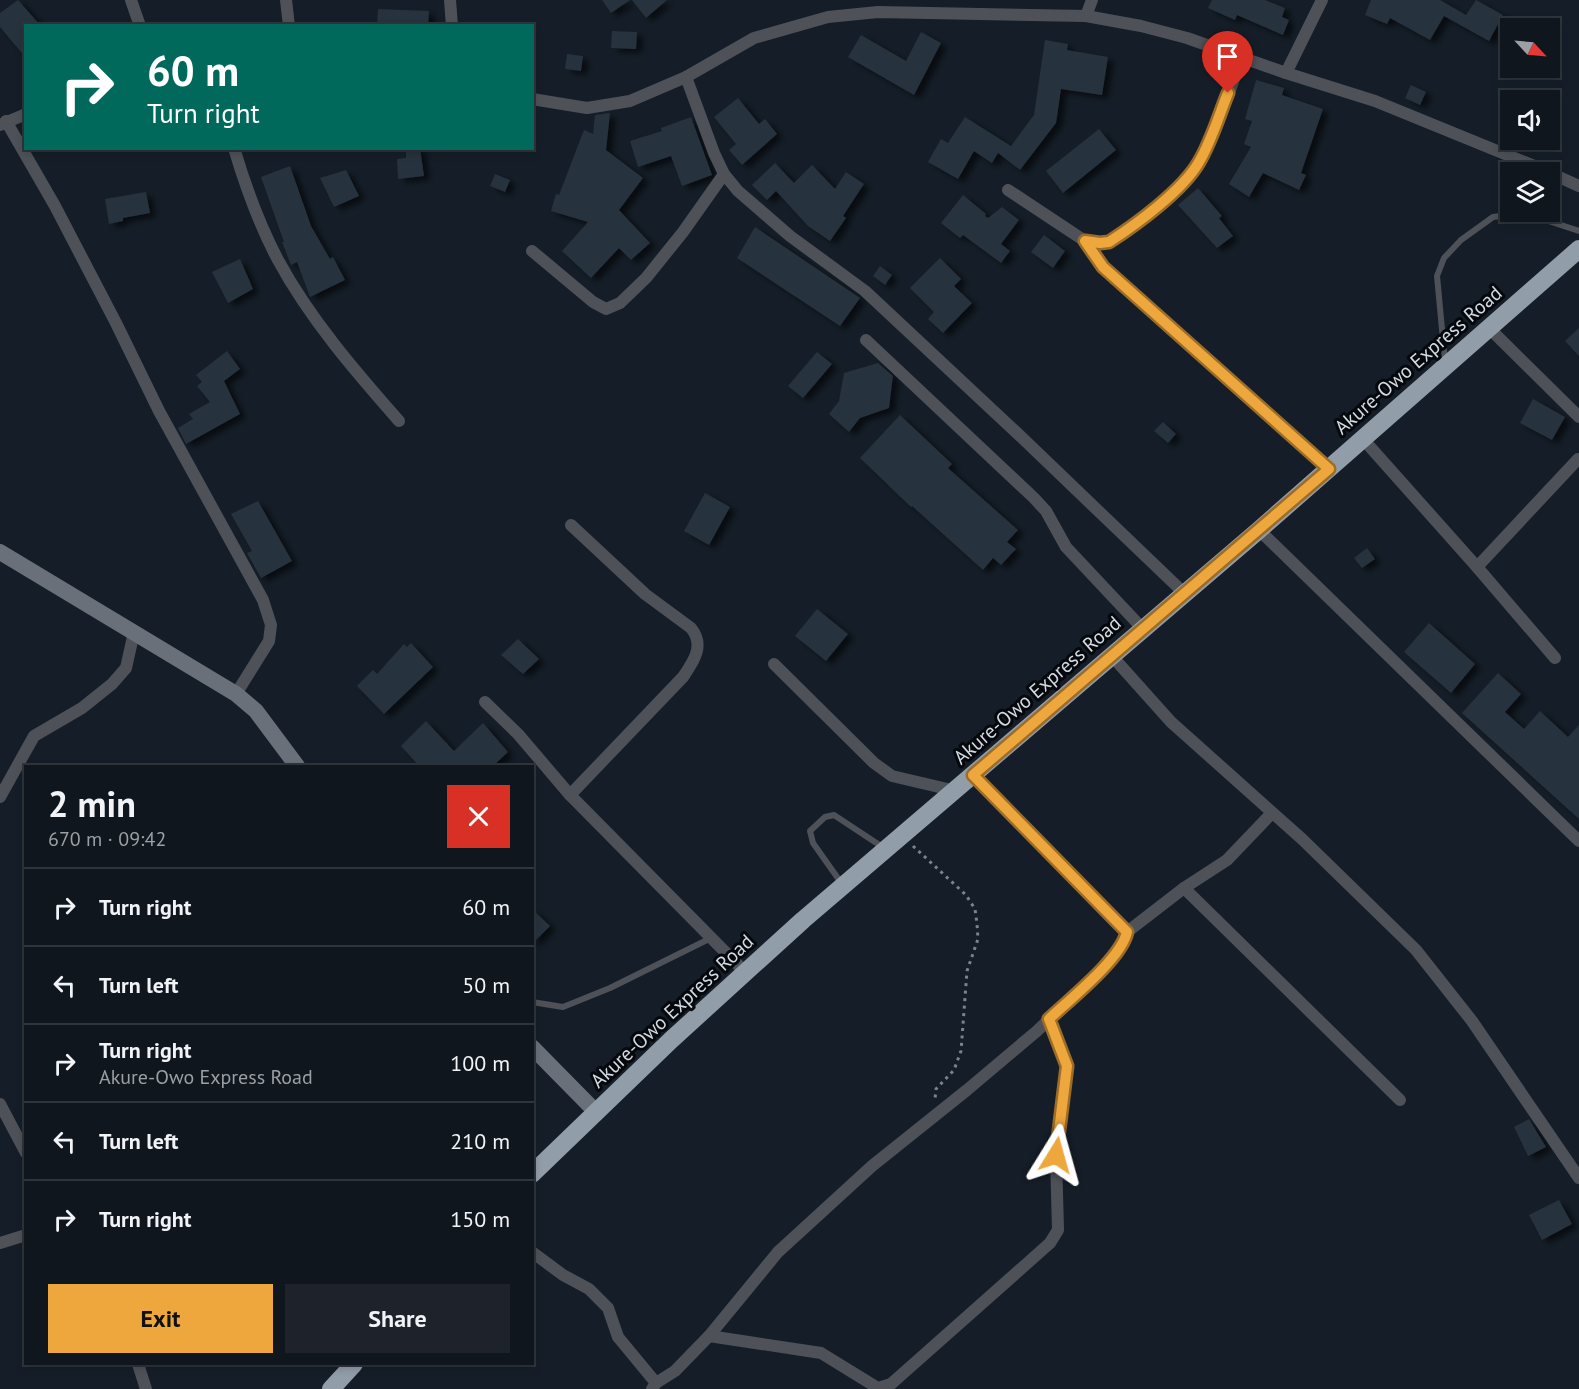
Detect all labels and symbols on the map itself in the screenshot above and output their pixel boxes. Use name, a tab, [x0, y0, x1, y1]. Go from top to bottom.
north arrow	[1500, 18, 1560, 78]
pin	[1202, 31, 1253, 93]
street label: Akure-Owo Express Road	[1329, 280, 1507, 440]
street label: Akure-Owo Express Road	[948, 610, 1126, 770]
street label: Akure-Owo Express Road	[585, 929, 759, 1093]
position arrow	[1024, 1123, 1088, 1187]

